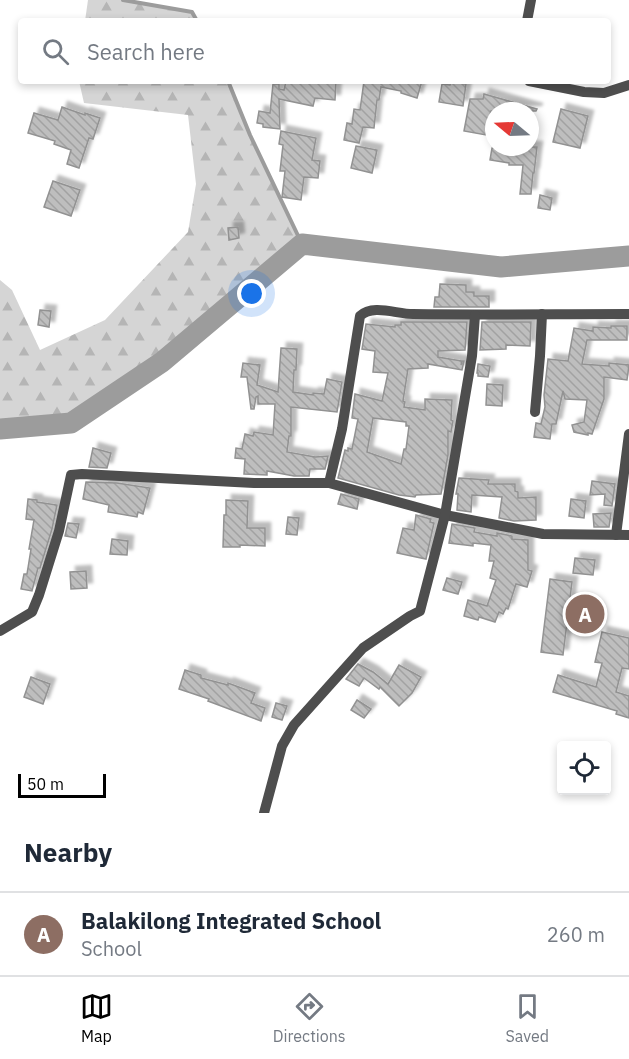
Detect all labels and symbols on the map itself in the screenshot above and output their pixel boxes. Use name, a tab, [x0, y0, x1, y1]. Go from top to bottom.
north arrow	[485, 102, 539, 156]
your location	[237, 279, 266, 308]
pin: A	[566, 592, 604, 636]
scale bar	[18, 771, 106, 798]

